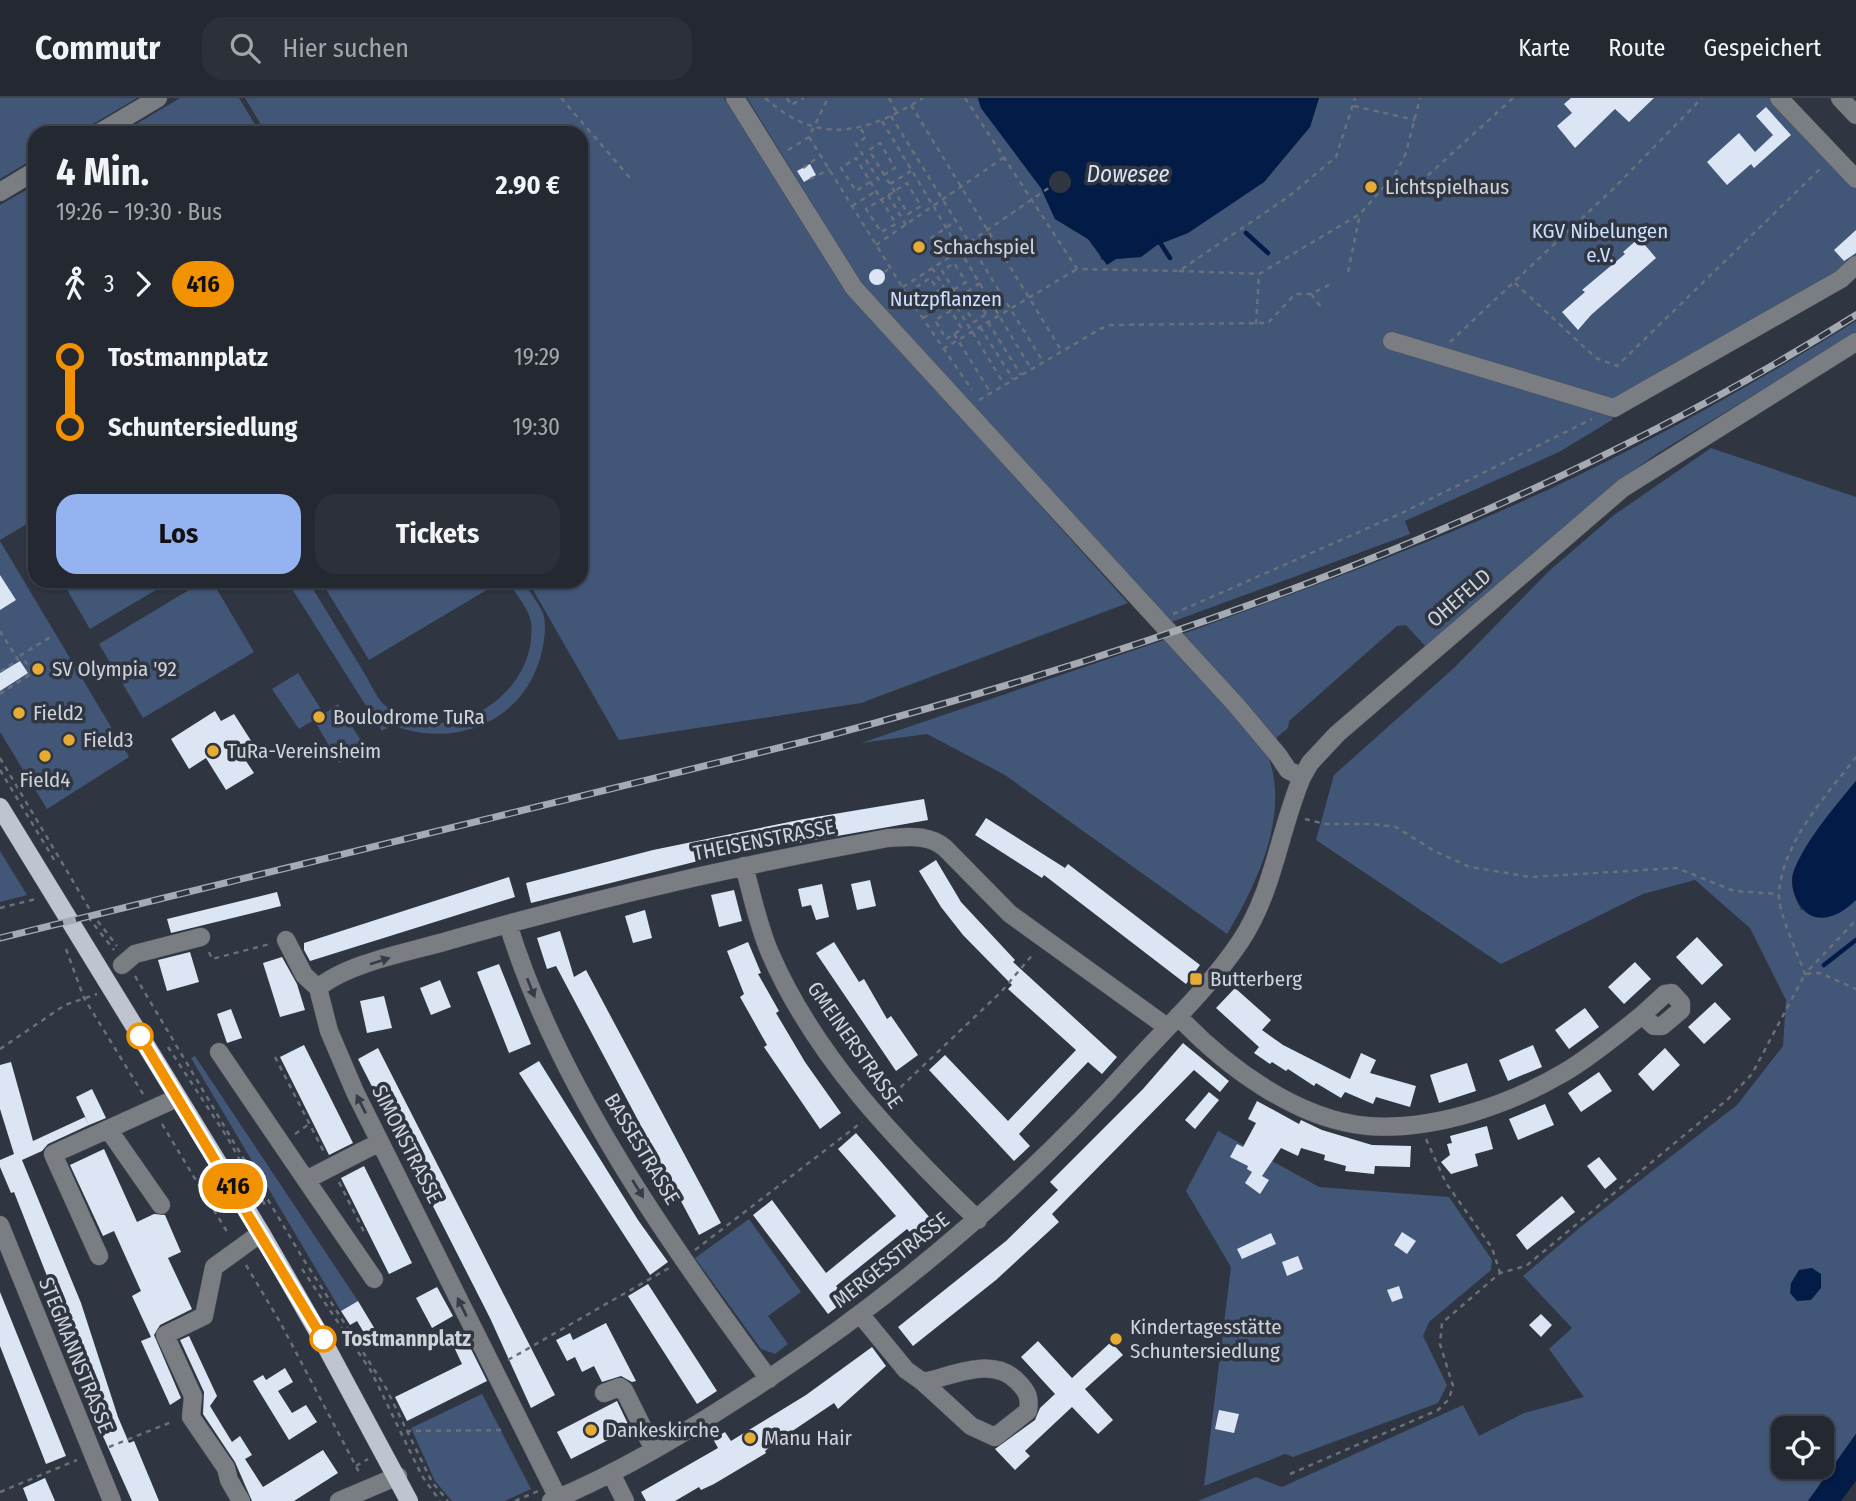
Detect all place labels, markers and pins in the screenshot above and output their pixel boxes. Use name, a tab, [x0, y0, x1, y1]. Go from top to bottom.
place label: Lichtspielhaus	[1385, 174, 1509, 200]
marker: Lichtspielhaus	[1363, 179, 1379, 195]
place label: Schachspiel	[933, 234, 1036, 260]
marker: Schachspiel	[911, 239, 927, 255]
place label: SV Olympia '92	[52, 656, 177, 682]
marker: SV Olympia '92	[30, 661, 46, 677]
place label: Field2	[33, 700, 83, 726]
place label: Boulodrome TuRa	[333, 704, 485, 730]
marker: Field2	[11, 705, 27, 721]
marker: Boulodrome TuRa	[311, 709, 327, 725]
place label: Field3	[83, 727, 133, 753]
marker: Field3	[61, 732, 77, 748]
place label: TuRa-Vereinsheim	[227, 738, 381, 764]
marker: TuRa-Vereinsheim	[205, 743, 221, 759]
marker: Field4	[37, 748, 53, 764]
place label: Field4	[19, 767, 71, 793]
place label: Butterberg	[1210, 966, 1302, 992]
marker: Butterberg	[1188, 971, 1204, 987]
unlabelled marker	[127, 1023, 153, 1049]
place label: Kindertagesstätte Schuntersiedlung	[1130, 1314, 1282, 1364]
marker: Tostmannplatz	[310, 1326, 336, 1352]
place label: Tostmannplatz	[342, 1326, 471, 1352]
marker: Kindertagesstätte Schuntersiedlung	[1108, 1331, 1124, 1347]
place label: Dankeskirche	[605, 1417, 720, 1443]
marker: Dankeskirche	[583, 1422, 599, 1438]
place label: Manu Hair	[764, 1425, 853, 1451]
marker: Manu Hair	[742, 1430, 758, 1446]

